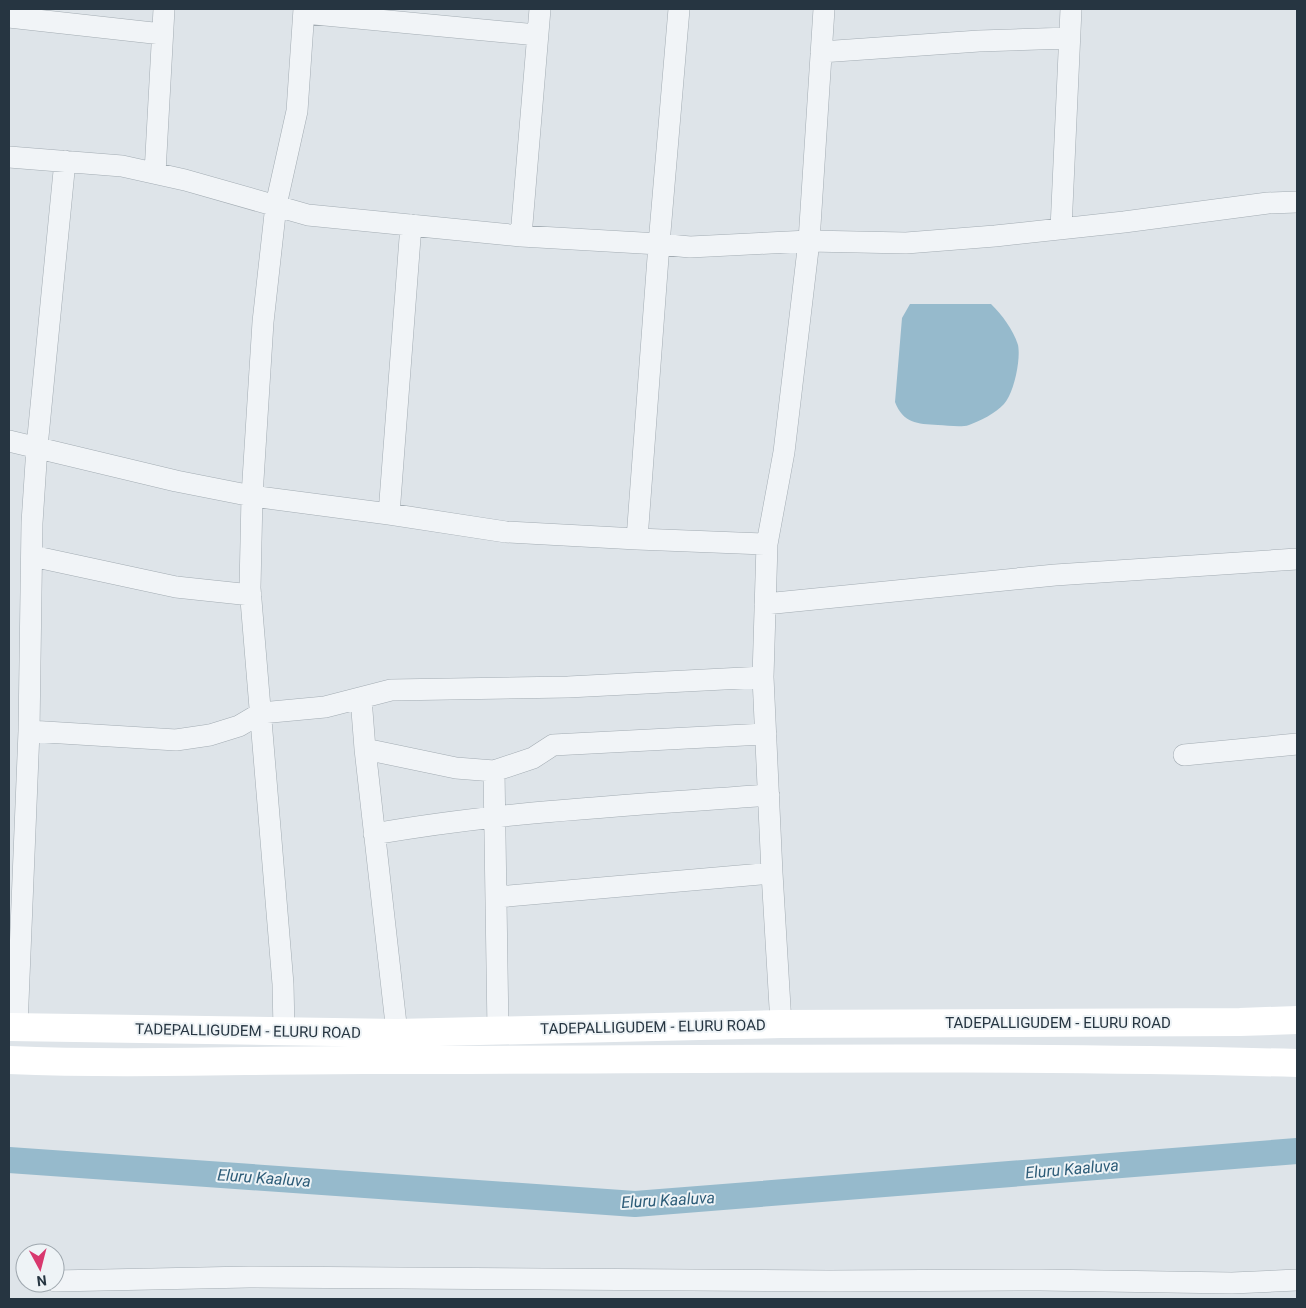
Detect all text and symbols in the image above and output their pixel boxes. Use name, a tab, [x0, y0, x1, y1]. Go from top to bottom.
street label: TADEPALLIGUDEM - ELURU ROAD	[945, 1014, 1171, 1032]
street label: TADEPALLIGUDEM - ELURU ROAD	[540, 1016, 766, 1038]
street label: TADEPALLIGUDEM - ELURU ROAD	[135, 1020, 361, 1042]
water label: Eluru Kaaluva	[1025, 1155, 1119, 1183]
water label: Eluru Kaaluva	[217, 1165, 311, 1191]
water label: Eluru Kaaluva	[621, 1188, 715, 1212]
north arrow	[15, 1243, 65, 1293]
text: N	[36, 1272, 47, 1289]

